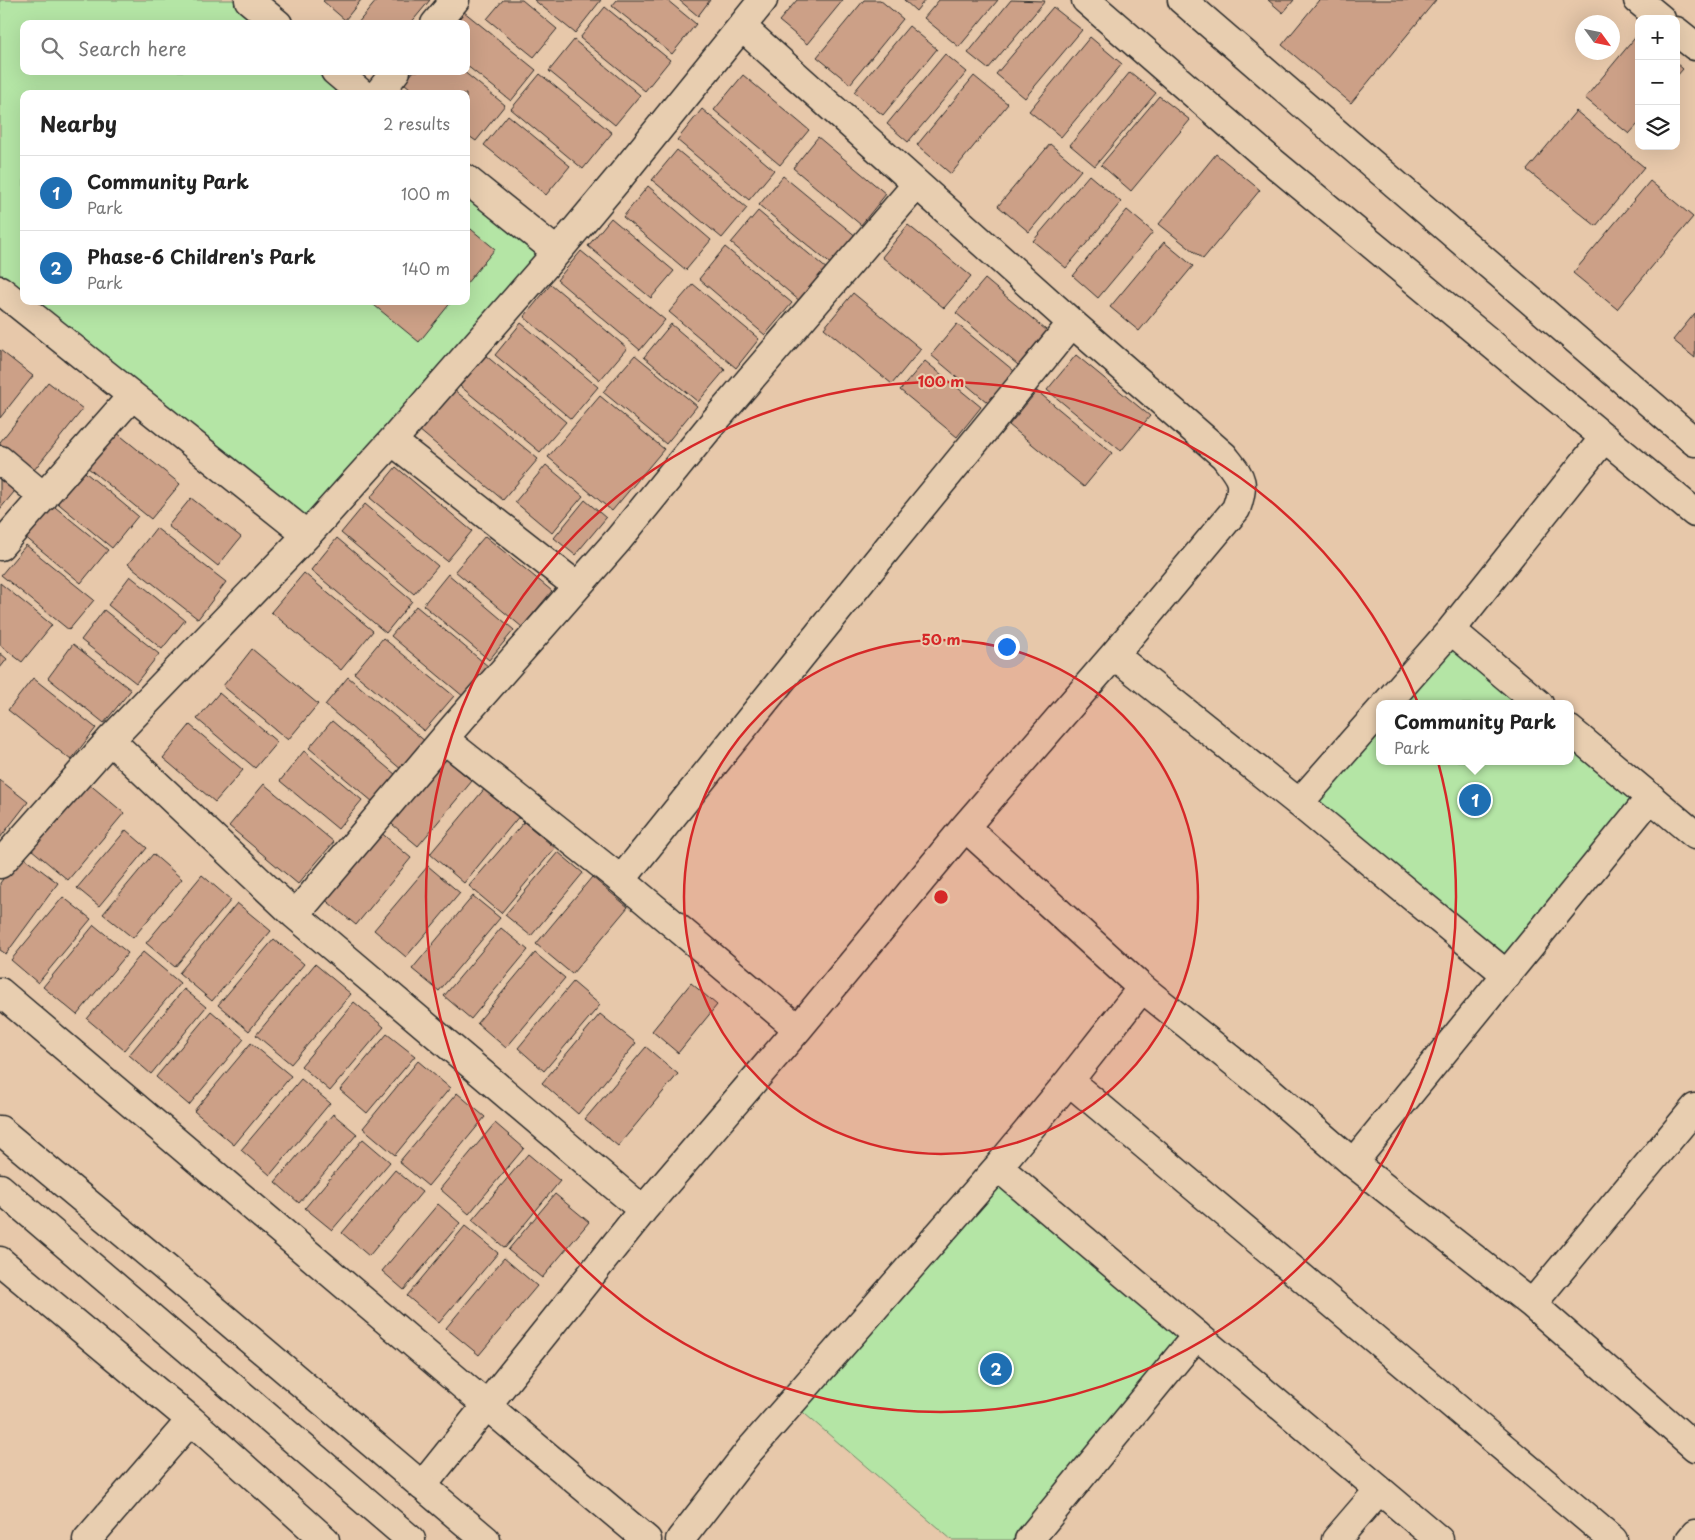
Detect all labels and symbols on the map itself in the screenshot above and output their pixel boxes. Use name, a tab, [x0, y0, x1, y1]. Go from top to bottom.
north arrow	[1575, 15, 1620, 60]
text: 100 m	[918, 369, 964, 392]
text: 50 m	[922, 627, 960, 650]
your location	[994, 634, 1020, 660]
pin: 1	[1459, 781, 1491, 819]
centre of rings	[932, 888, 950, 906]
pin: 2	[980, 1350, 1012, 1388]

